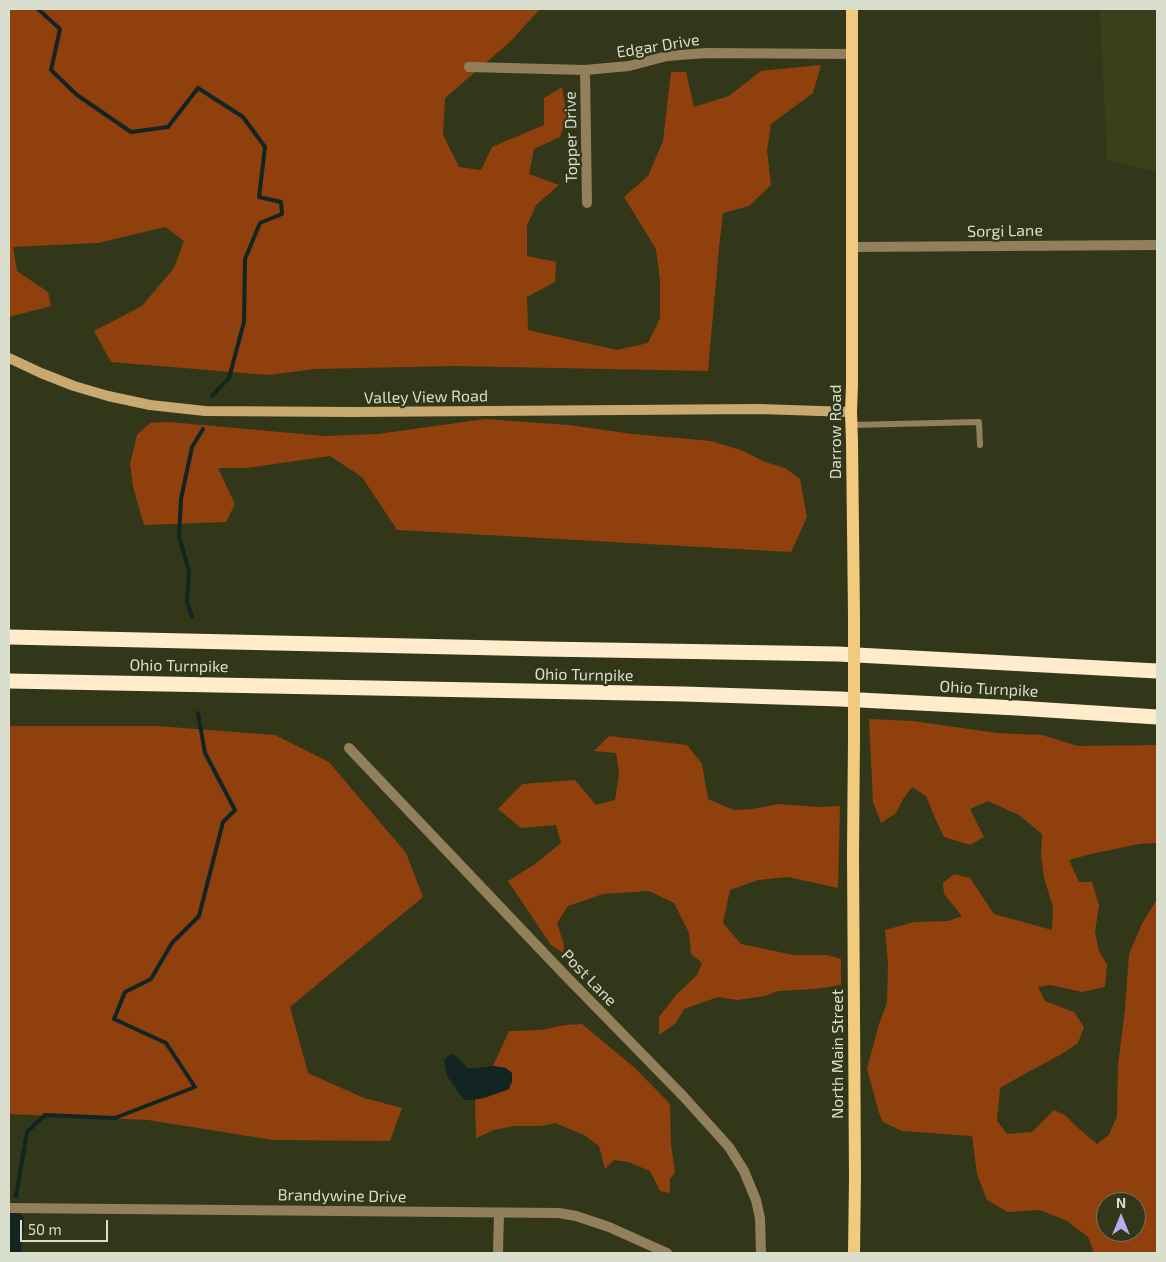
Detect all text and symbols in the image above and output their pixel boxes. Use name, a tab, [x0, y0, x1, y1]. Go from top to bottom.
street label: Edgar Drive	[615, 30, 701, 62]
street label: Topper Drive	[561, 91, 581, 183]
street label: Sorgi Lane	[967, 221, 1043, 241]
street label: Darrow Road	[826, 385, 846, 479]
street label: Valley View Road	[364, 386, 488, 408]
street label: Ohio Turnpike	[129, 656, 229, 676]
street label: Ohio Turnpike	[534, 665, 634, 685]
street label: Ohio Turnpike	[939, 677, 1039, 701]
street label: Post Lane	[557, 946, 621, 1010]
street label: North Main Street	[828, 989, 848, 1119]
street label: Brandywine Drive	[278, 1185, 406, 1207]
north arrow	[1096, 1192, 1146, 1242]
text: N	[1116, 1194, 1126, 1211]
scale bar	[22, 1210, 110, 1242]
text: 50 m	[28, 1220, 62, 1238]

